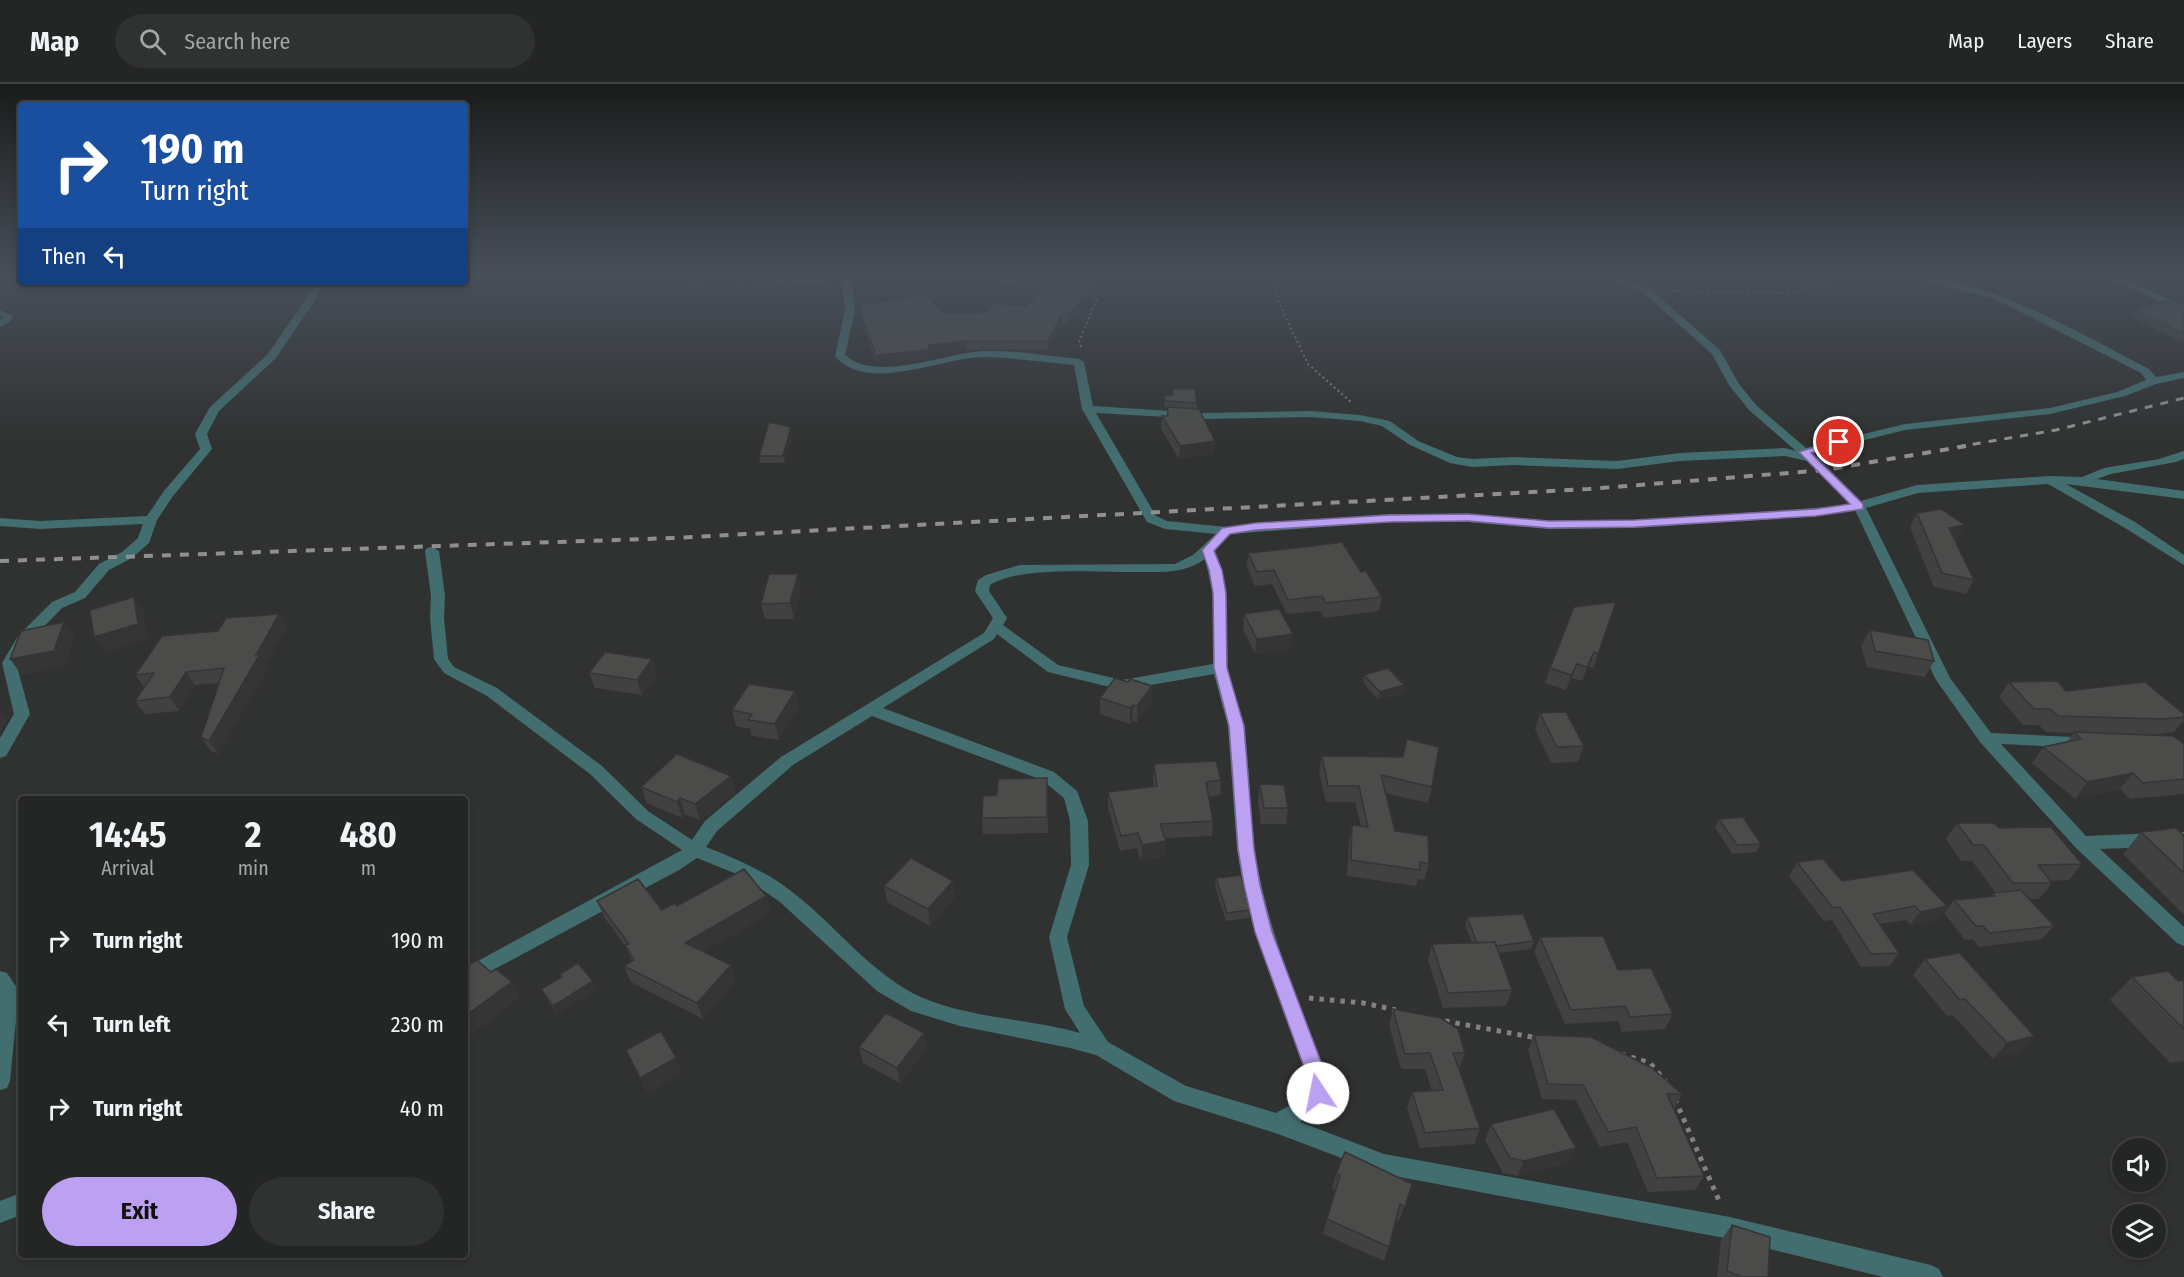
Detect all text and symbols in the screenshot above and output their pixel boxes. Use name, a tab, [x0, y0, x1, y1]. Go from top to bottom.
search box	[115, 14, 535, 68]
text: Map	[30, 25, 79, 58]
icon: search	[136, 25, 169, 58]
text: Search here	[184, 28, 290, 55]
text: Map	[1948, 28, 1984, 54]
text: Layers	[2017, 28, 2072, 54]
text: Share	[2105, 28, 2154, 54]
text: 190 m	[141, 124, 244, 174]
icon: right	[42, 126, 120, 204]
text: Turn right	[141, 175, 249, 207]
icon: left	[98, 240, 131, 273]
text: Then	[42, 243, 86, 270]
pin	[1813, 416, 1864, 467]
icon: arrive	[1822, 425, 1855, 458]
text: 14:45	[89, 813, 167, 857]
text: 2	[245, 813, 262, 857]
text: 480	[340, 813, 397, 857]
text: Arrival	[101, 856, 154, 880]
text: min	[238, 856, 269, 880]
text: m	[361, 856, 376, 880]
icon: right	[42, 924, 75, 957]
text: Turn right	[93, 927, 182, 954]
text: 190 m	[391, 927, 444, 954]
icon: left	[42, 1008, 75, 1041]
text: Turn left	[93, 1011, 171, 1038]
text: 230 m	[391, 1011, 444, 1038]
position arrow	[1286, 1061, 1350, 1125]
icon: right	[42, 1092, 75, 1125]
text: Turn right	[93, 1095, 182, 1122]
text: 40 m	[400, 1095, 444, 1122]
map controls	[2112, 1138, 2166, 1258]
button: sound	[2112, 1138, 2166, 1192]
button: Exit	[42, 1177, 237, 1246]
button: Share	[249, 1177, 444, 1246]
button: layers	[2112, 1204, 2166, 1258]

